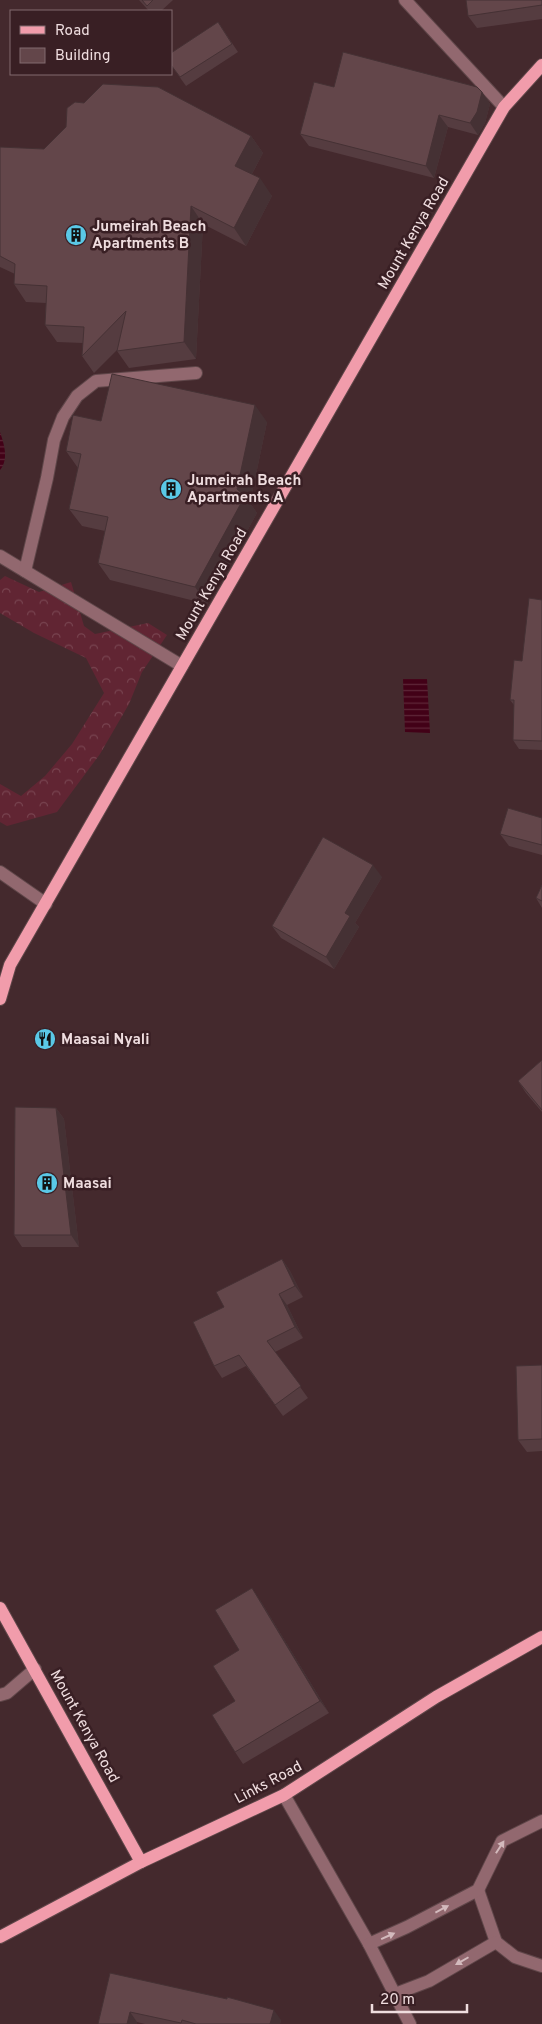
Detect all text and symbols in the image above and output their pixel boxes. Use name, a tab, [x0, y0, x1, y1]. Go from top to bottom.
legend	[10, 10, 172, 75]
text: Road	[55, 22, 90, 41]
text: Building	[55, 47, 110, 66]
street label: Mount Kenya Road	[374, 174, 454, 293]
place label: Jumeirah Beach Apartments B	[92, 218, 206, 254]
building icon: Jumeirah Beach Apartments B	[64, 223, 88, 247]
place label: Jumeirah Beach Apartments A	[187, 472, 301, 508]
building icon: Jumeirah Beach Apartments A	[159, 477, 183, 501]
street label: Mount Kenya Road	[172, 525, 252, 644]
restaurant icon: Maasai Nyali	[33, 1027, 57, 1051]
place label: Maasai Nyali	[61, 1031, 149, 1050]
building icon: Maasai	[35, 1171, 59, 1195]
place label: Maasai	[63, 1175, 112, 1194]
street label: Mount Kenya Road	[45, 1667, 123, 1787]
street label: Links Road	[232, 1758, 306, 1809]
one-way arrow	[496, 1840, 505, 1854]
one-way arrow	[435, 1905, 449, 1913]
one-way arrow	[381, 1931, 395, 1939]
one-way arrow	[456, 1957, 469, 1966]
scale bar	[372, 1982, 467, 2014]
text: 20 m	[380, 1991, 415, 2010]

